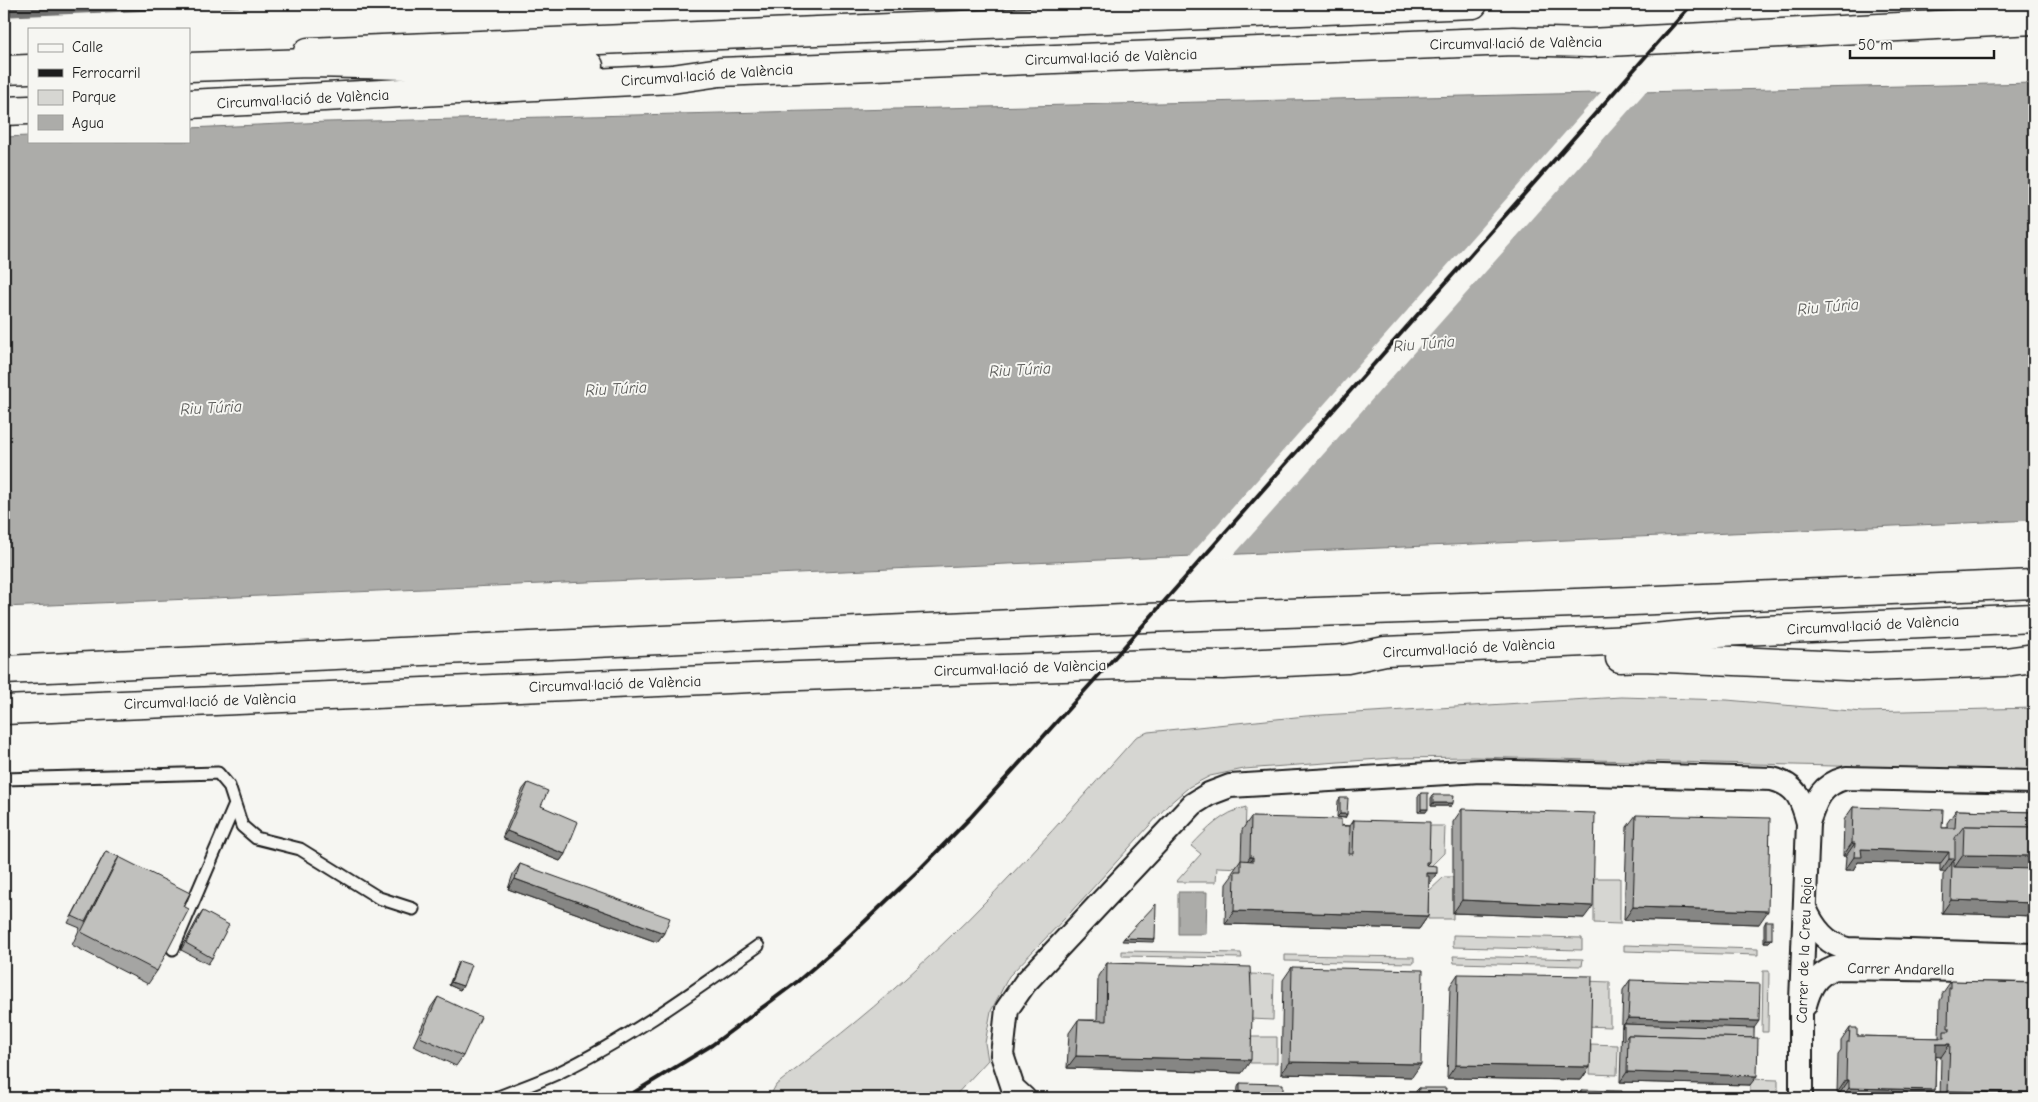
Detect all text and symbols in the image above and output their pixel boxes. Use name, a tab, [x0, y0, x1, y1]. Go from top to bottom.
legend	[28, 28, 190, 142]
scale bar	[1850, 28, 1994, 60]
street label: Circumval·lació de València	[1430, 32, 1602, 54]
text: 50 m	[1858, 36, 1893, 54]
text: Calle	[72, 38, 104, 56]
street label: Circumval·lació de València	[1024, 45, 1198, 69]
street label: Circumval·lació de València	[620, 60, 794, 90]
text: Ferrocarril	[72, 64, 140, 82]
street label: Circumval·lació de València	[216, 85, 390, 113]
text: Parque	[72, 88, 117, 106]
text: Agua	[72, 114, 104, 132]
water label: Riu Túria	[1797, 295, 1860, 319]
water label: Riu Túria	[1393, 332, 1456, 356]
water label: Riu Túria	[989, 359, 1051, 381]
water label: Riu Túria	[585, 378, 647, 400]
water label: Riu Túria	[180, 397, 242, 419]
street label: Circumval·lació de València	[1786, 611, 1960, 639]
street label: Circumval·lació de València	[1382, 634, 1556, 662]
street label: Circumval·lació de València	[933, 656, 1107, 680]
street label: Circumval·lació de València	[528, 672, 702, 696]
street label: Circumval·lació de València	[123, 689, 297, 713]
street label: Carrer de la Creu Roja	[1792, 876, 1816, 1024]
street label: Carrer Andarella	[1847, 959, 1955, 979]

